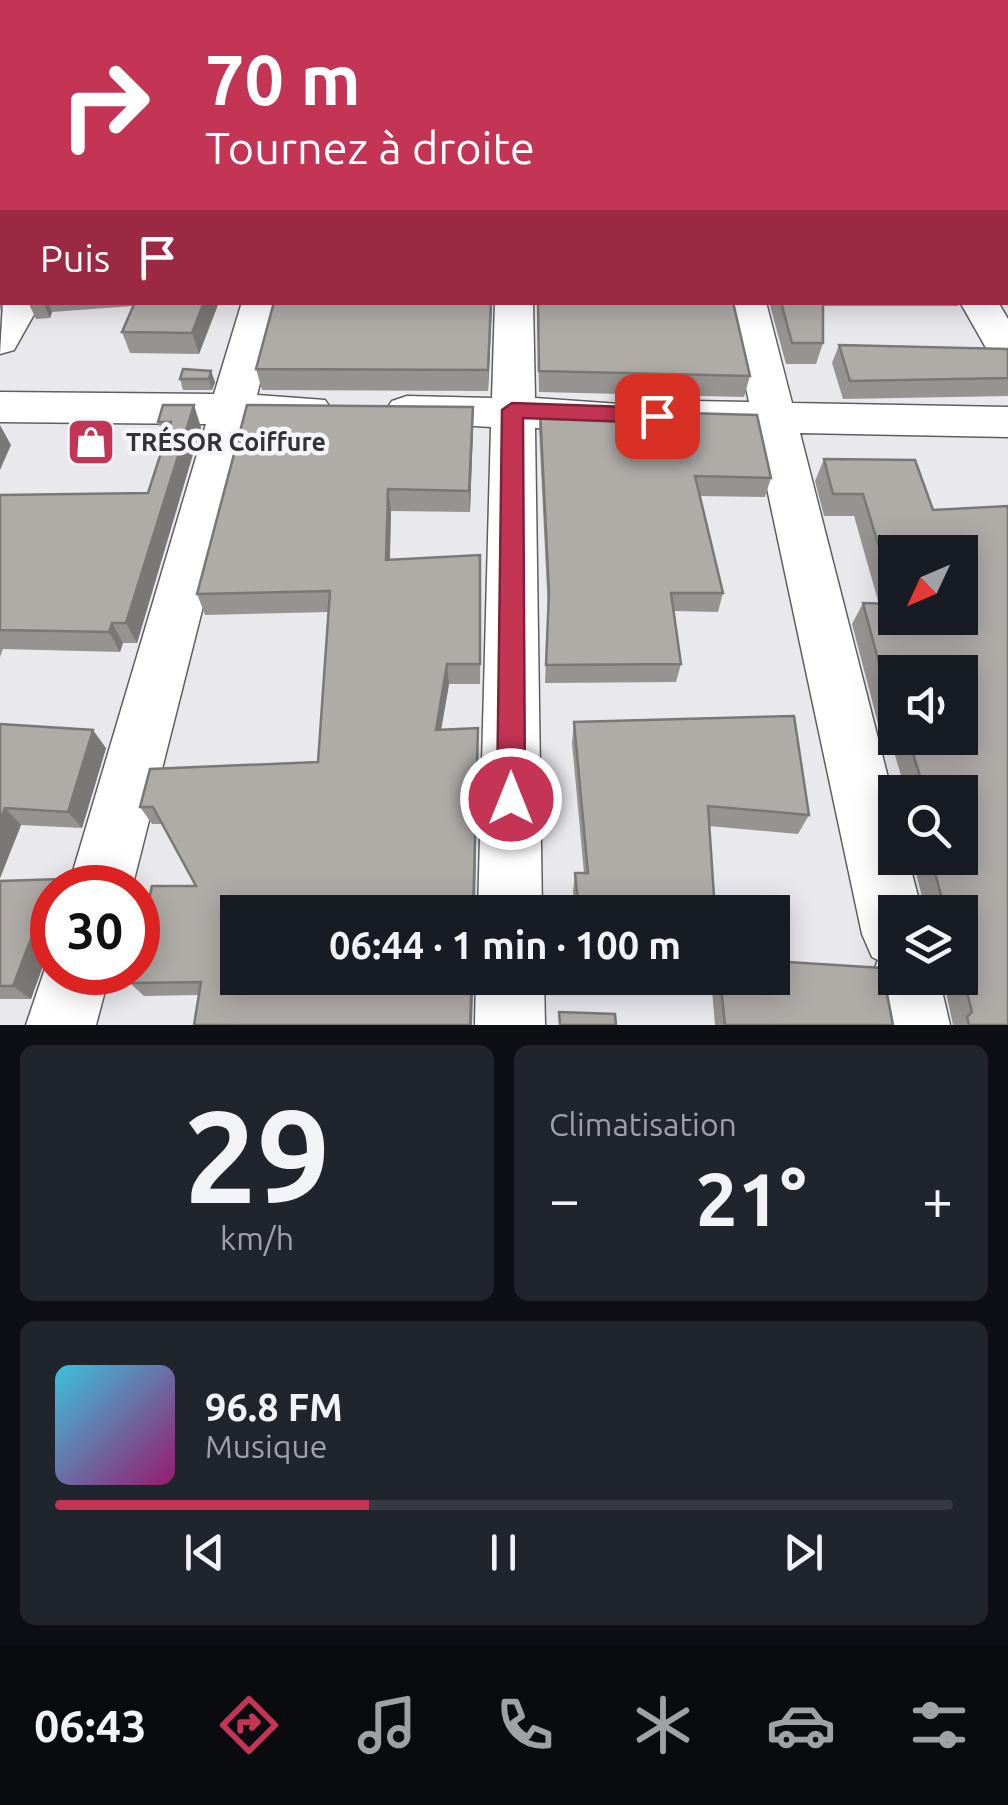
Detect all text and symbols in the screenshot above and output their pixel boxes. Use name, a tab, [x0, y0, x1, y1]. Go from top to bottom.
icon: right	[40, 40, 170, 170]
text: 70 m	[205, 40, 361, 118]
text: Tournez à droite	[205, 122, 535, 173]
icon: arrive	[130, 230, 185, 285]
text: Puis	[40, 237, 110, 279]
pin	[615, 374, 700, 459]
icon: arrive	[630, 389, 685, 444]
shop icon: TRÉSOR Coiffure	[65, 416, 117, 468]
place label: TRÉSOR Coiffure	[126, 426, 326, 456]
north arrow	[878, 535, 978, 635]
map controls	[878, 535, 978, 995]
button: sound	[878, 655, 978, 755]
position arrow	[459, 747, 563, 851]
button: search	[878, 775, 978, 875]
speed limit sign: 30	[30, 865, 160, 995]
button: layers	[878, 895, 978, 995]
text: 06:44 · 1 min · 100 m	[329, 924, 681, 966]
text: 29	[184, 1082, 330, 1228]
text: Climatisation	[549, 1106, 737, 1142]
text: 21°	[695, 1156, 807, 1240]
text: −	[549, 1168, 580, 1229]
text: +	[922, 1168, 953, 1229]
text: km/h	[220, 1220, 294, 1256]
text: 96.8 FM	[205, 1386, 343, 1428]
text: Musique	[205, 1428, 327, 1464]
icon: previous	[177, 1525, 232, 1580]
icon: pause	[476, 1525, 531, 1580]
icon: next	[776, 1525, 831, 1580]
icon: directions	[214, 1690, 284, 1760]
icon: music	[352, 1690, 422, 1760]
icon: phone	[490, 1690, 560, 1760]
icon: climate	[628, 1690, 698, 1760]
icon: car	[766, 1690, 836, 1760]
icon: filters	[904, 1690, 974, 1760]
text: 06:43	[34, 1700, 147, 1751]

